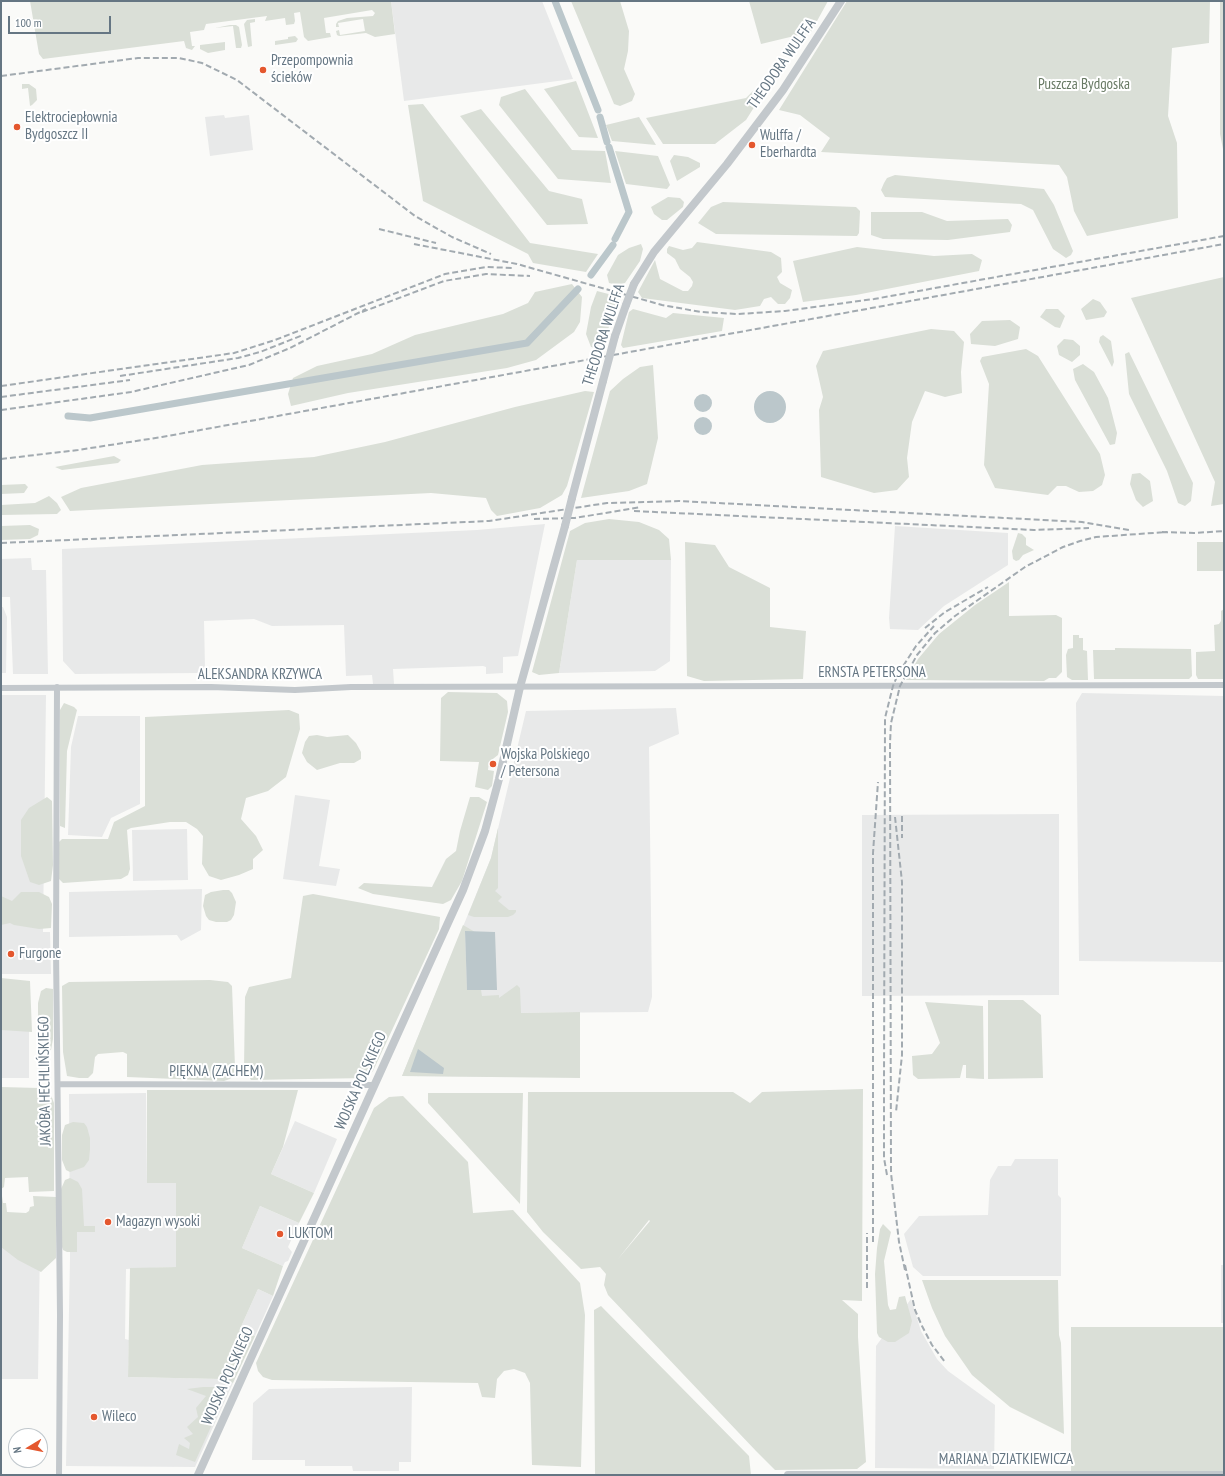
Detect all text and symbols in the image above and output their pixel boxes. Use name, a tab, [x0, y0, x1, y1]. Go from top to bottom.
scale bar	[10, 8, 113, 34]
text: 100 m	[15, 15, 42, 30]
street label: THEODORA WULFFA	[744, 15, 820, 113]
place label: Przepompownia ścieków	[271, 52, 353, 87]
marker: Przepompownia ścieków	[258, 65, 268, 75]
park label: Puszcza Bydgoska	[1038, 76, 1130, 94]
place label: Elektrociepłownia Bydgoszcz II	[25, 109, 118, 144]
marker: Elektrociepłownia Bydgoszcz II	[12, 122, 22, 132]
place label: Wulffa / Eberhardta	[760, 127, 817, 162]
marker: Wulffa / Eberhardta	[747, 140, 757, 150]
street label: THEODORA WULFFA	[579, 282, 629, 388]
street label: ERNSTA PETERSONA	[818, 664, 926, 682]
street label: ALEKSANDRA KRZYWCA	[198, 666, 322, 684]
place label: Wojska Polskiego / Petersona	[501, 746, 590, 781]
marker: Wojska Polskiego / Petersona	[488, 759, 498, 769]
place label: Furgone	[19, 945, 62, 963]
marker: Furgone	[6, 949, 16, 959]
street label: JAKÓBA HECHLIŃSKIEGO	[35, 1016, 55, 1146]
street label: WOJSKA POLSKIEGO	[331, 1029, 391, 1133]
street label: PIĘKNA (ZACHEM)	[169, 1063, 263, 1081]
place label: Magazyn wysoki	[116, 1213, 200, 1231]
marker: Magazyn wysoki	[103, 1217, 113, 1227]
place label: LUKTOM	[288, 1225, 333, 1243]
marker: LUKTOM	[275, 1229, 285, 1239]
street label: WOJSKA POLSKIEGO	[198, 1324, 258, 1428]
place label: Wileco	[102, 1408, 136, 1426]
marker: Wileco	[89, 1412, 99, 1422]
north arrow	[8, 1428, 48, 1468]
text: N	[10, 1446, 25, 1454]
street label: MARIANA DZIATKIEWICZA	[939, 1451, 1073, 1469]

